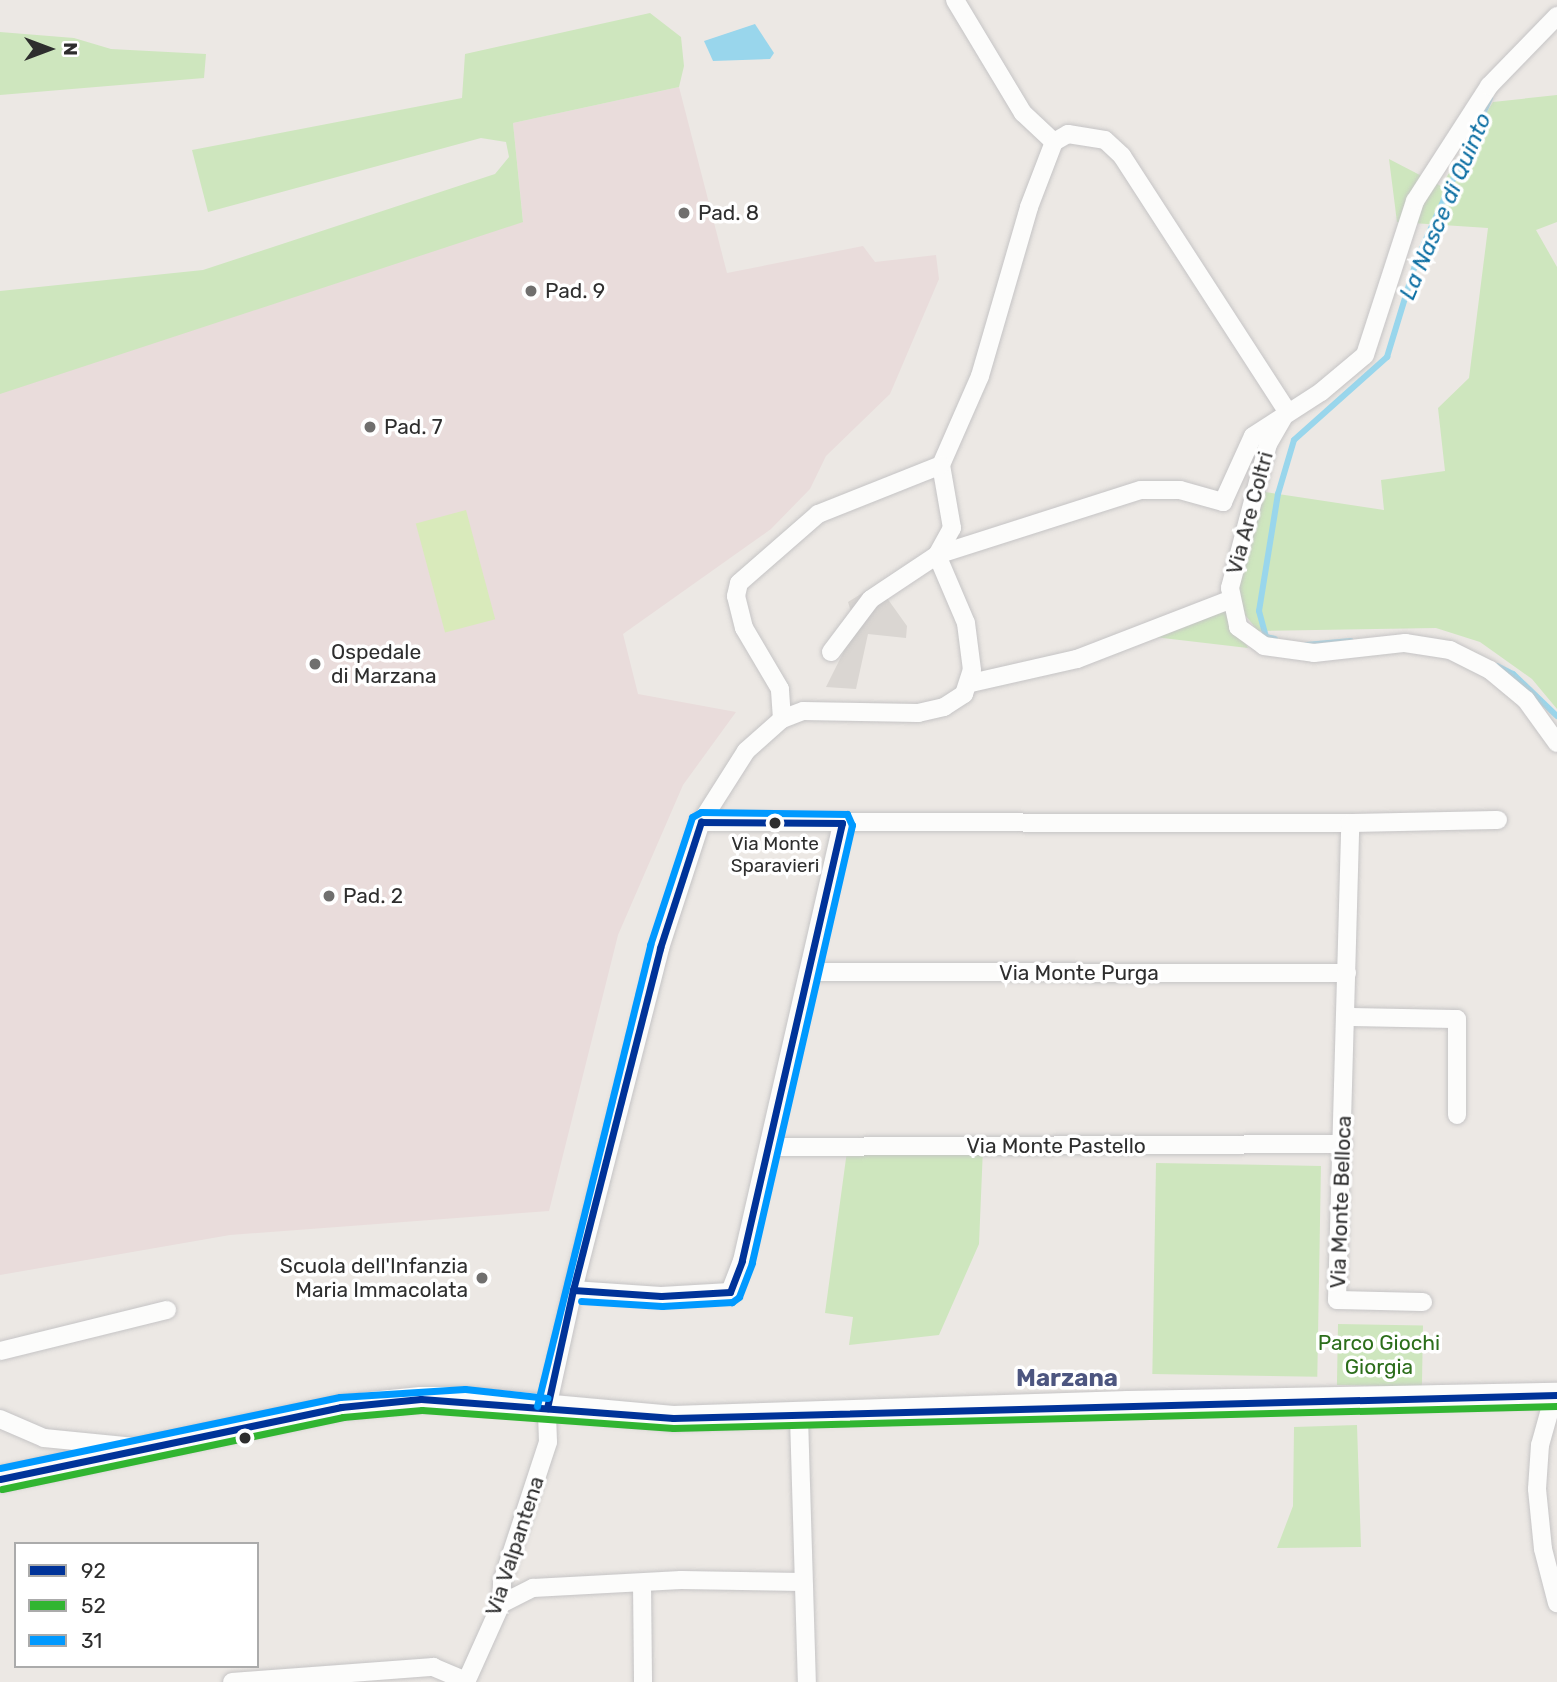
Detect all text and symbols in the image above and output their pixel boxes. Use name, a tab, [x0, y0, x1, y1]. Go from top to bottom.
north arrow	[14, 14, 84, 84]
text: N	[59, 42, 82, 56]
water label: La Nasce di Quinto	[1393, 108, 1497, 304]
place label: Pad. 8	[698, 200, 759, 226]
marker: Pad. 8	[676, 205, 692, 221]
place label: Pad. 9	[545, 278, 605, 304]
marker: Pad. 9	[523, 283, 539, 299]
place label: Pad. 7	[384, 414, 443, 440]
marker: Pad. 7	[362, 419, 378, 435]
street label: Via Are Coltri	[1221, 449, 1279, 577]
place label: Ospedale di Marzana	[331, 639, 437, 689]
marker: Ospedale di Marzana	[305, 654, 325, 674]
marker: Via Monte Sparavieri	[768, 816, 782, 830]
place label: Via Monte Sparavieri	[731, 833, 819, 877]
place label: Pad. 2	[343, 883, 403, 909]
marker: Pad. 2	[321, 888, 337, 904]
street label: Via Monte Purga	[999, 960, 1159, 986]
street label: Via Monte Belloca	[1325, 1115, 1357, 1289]
street label: Via Monte Pastello	[966, 1133, 1146, 1159]
place label: Scuola dell'Infanzia Maria Immacolata	[280, 1253, 468, 1303]
marker: Scuola dell'Infanzia Maria Immacolata	[474, 1270, 490, 1286]
park label: Parco Giochi Giorgia	[1318, 1330, 1440, 1380]
district label: Marzana	[1016, 1365, 1118, 1393]
unlabelled marker	[238, 1431, 252, 1445]
street label: Via Valpantena	[480, 1473, 550, 1619]
legend	[14, 1542, 259, 1668]
text: 92	[81, 1558, 106, 1583]
text: 52	[81, 1593, 106, 1618]
text: 31	[81, 1628, 102, 1653]

